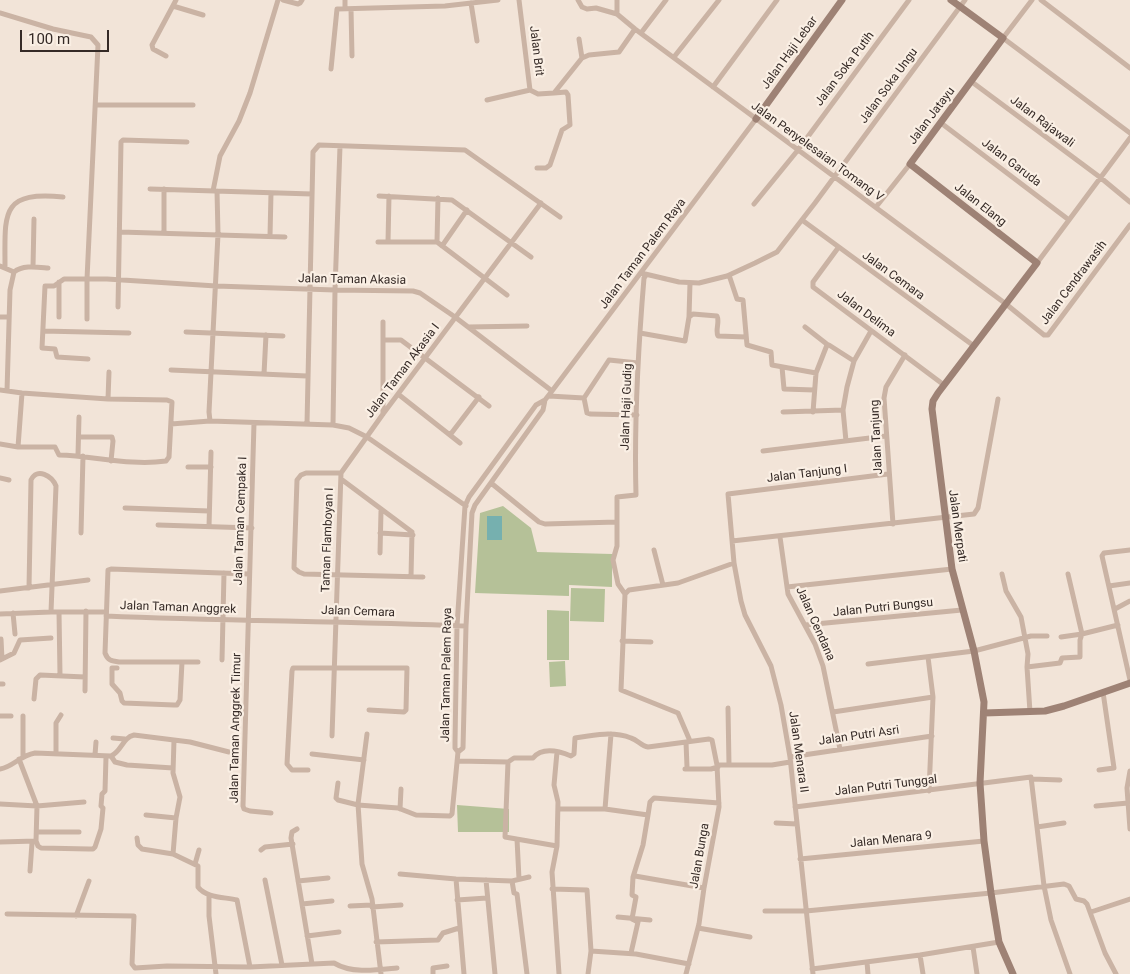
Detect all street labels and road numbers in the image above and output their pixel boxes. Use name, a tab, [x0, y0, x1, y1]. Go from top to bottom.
street label: Jalan Haji Lebar	[759, 14, 821, 92]
street label: Jalan Brit	[526, 25, 546, 77]
street label: Jalan Soka Putih	[812, 29, 878, 109]
street label: Jalan Soka Ungu	[857, 46, 921, 126]
street label: Jalan Jatayu	[906, 85, 958, 147]
street label: Jalan Rajawali	[1007, 93, 1077, 151]
street label: Jalan Penyelesaian Tomang V	[748, 99, 886, 205]
street label: Jalan Garuda	[978, 136, 1044, 190]
street label: Jalan Elang	[951, 180, 1009, 230]
street label: Jalan Taman Palem Raya	[597, 196, 689, 312]
street label: Jalan Cendrawasih	[1038, 238, 1110, 328]
street label: Jalan Cemara	[859, 248, 927, 304]
street label: Jalan Taman Akasia	[298, 272, 406, 288]
street label: Jalan Delima	[834, 287, 898, 341]
street label: Jalan Taman Akasia I	[363, 321, 443, 421]
street label: Jalan Haji Gudig	[618, 363, 636, 451]
street label: Jalan Tanjung	[868, 399, 886, 475]
street label: Jalan Taman Cempaka I	[232, 456, 250, 586]
street label: Jalan Tanjung I	[766, 462, 848, 486]
street label: Taman Flamboyan I	[319, 487, 337, 593]
street label: Jalan Merpati	[945, 489, 969, 563]
street label: Jalan Cendana	[792, 585, 838, 663]
street label: Jalan Putri Bungsu	[832, 596, 934, 620]
street label: Jalan Taman Anggrek	[120, 599, 236, 617]
street label: Jalan Cemara	[321, 604, 395, 620]
street label: Jalan Taman Palem Raya	[439, 608, 455, 742]
street label: Jalan Taman Anggrek Timur	[227, 653, 245, 803]
street label: Jalan Menara II	[785, 710, 811, 794]
street label: Jalan Putri Asri	[818, 723, 900, 749]
street label: Jalan Putri Tunggal	[834, 773, 938, 799]
street label: Jalan Bunga	[687, 822, 713, 890]
street label: Jalan Menara 9	[849, 829, 933, 851]

